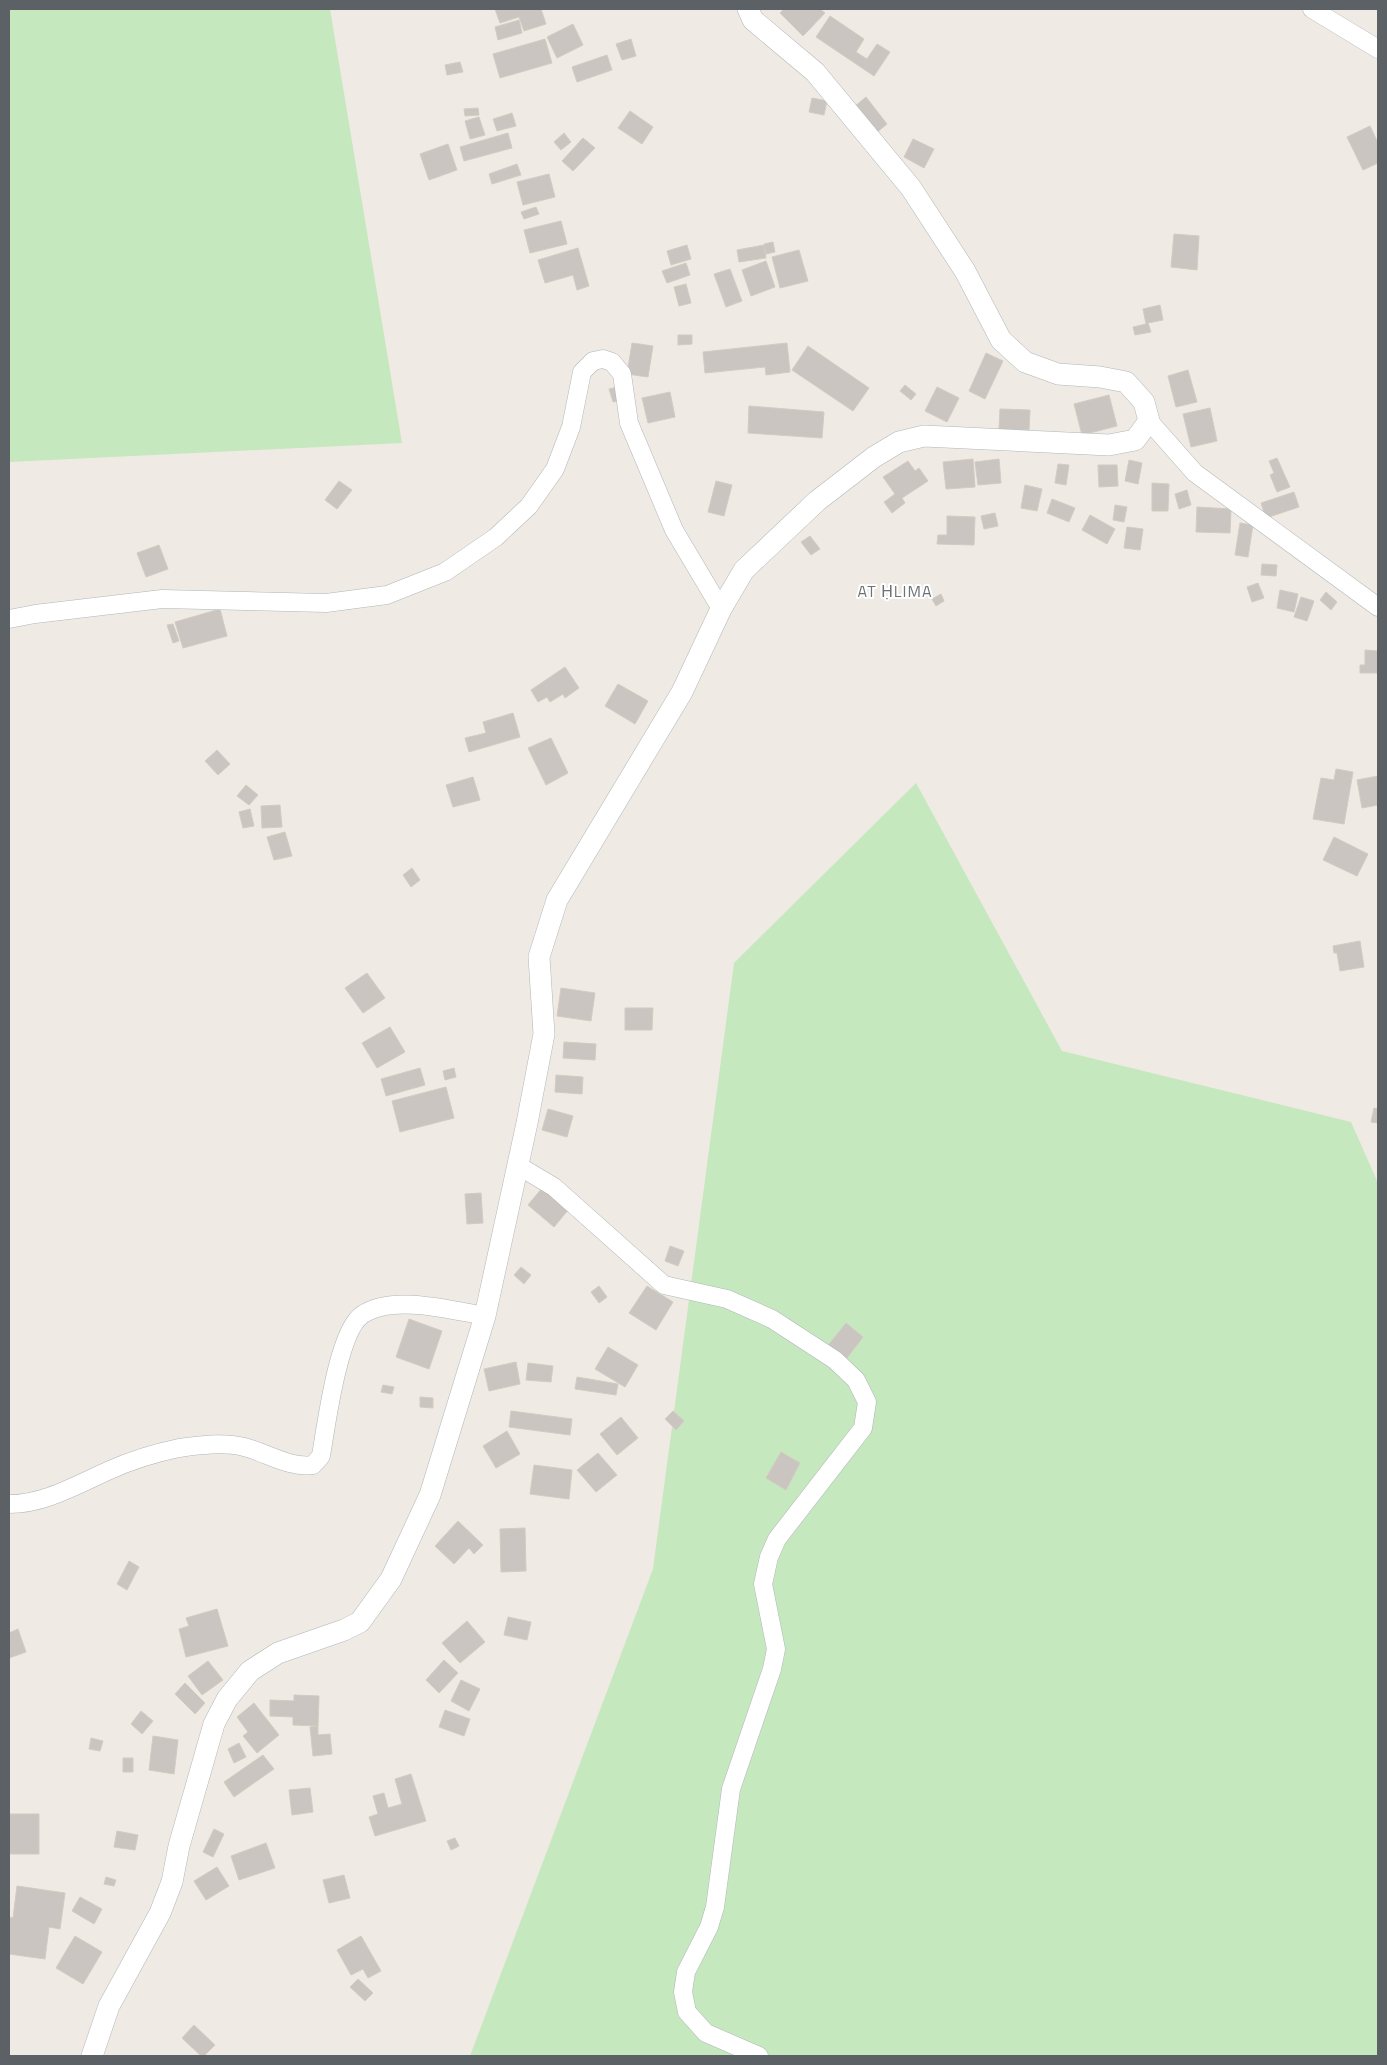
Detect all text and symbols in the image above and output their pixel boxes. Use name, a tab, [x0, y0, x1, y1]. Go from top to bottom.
district label: AT ḤLIMA	[858, 579, 932, 603]

